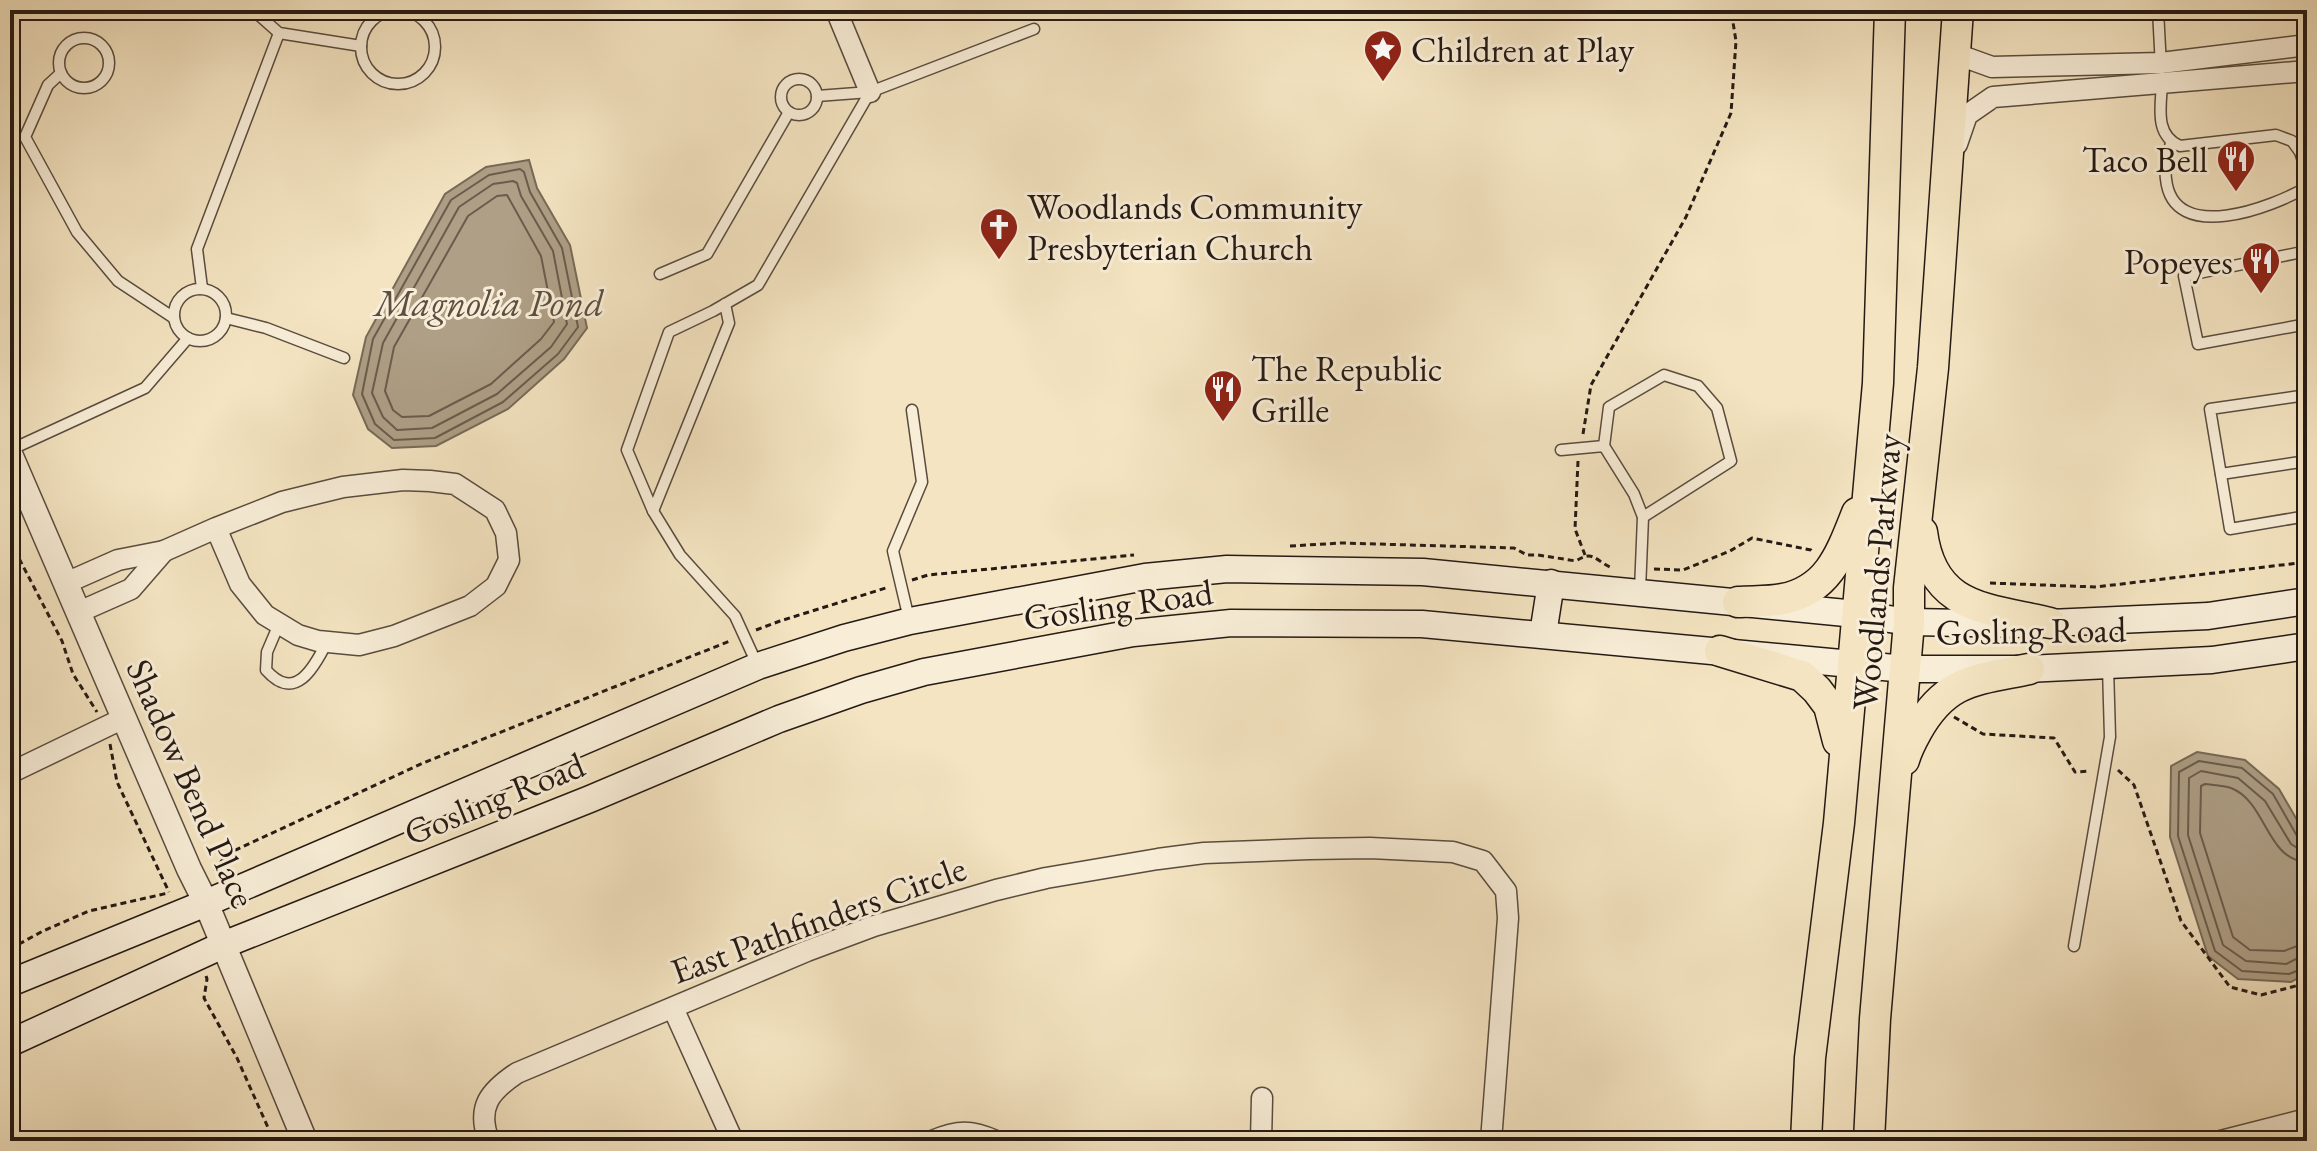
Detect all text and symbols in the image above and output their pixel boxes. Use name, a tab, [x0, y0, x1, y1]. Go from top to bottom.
place label: Children at Play	[1411, 26, 1634, 73]
place icon: Children at Play	[1362, 28, 1404, 83]
place label: Taco Bell	[2082, 136, 2208, 183]
restaurant icon: Taco Bell	[2215, 138, 2257, 193]
place label: Woodlands Community Presbyterian Church	[1027, 183, 1363, 271]
church icon: Woodlands Community Presbyterian Church	[978, 206, 1020, 261]
place label: Popeyes	[2124, 238, 2233, 285]
restaurant icon: Popeyes	[2240, 240, 2282, 295]
water label: Magnolia Pond	[372, 278, 604, 327]
place label: The Republic Grille	[1251, 345, 1442, 433]
restaurant icon: The Republic Grille	[1202, 368, 1244, 423]
street label: Woodlands Parkway	[1841, 432, 1912, 712]
street label: Gosling Road	[1021, 568, 1216, 641]
street label: Gosling Road	[1935, 605, 2127, 656]
street label: Shadow Bend Place	[116, 651, 267, 915]
street label: Gosling Road	[397, 741, 592, 856]
street label: East Pathfinders Circle	[664, 844, 972, 995]

